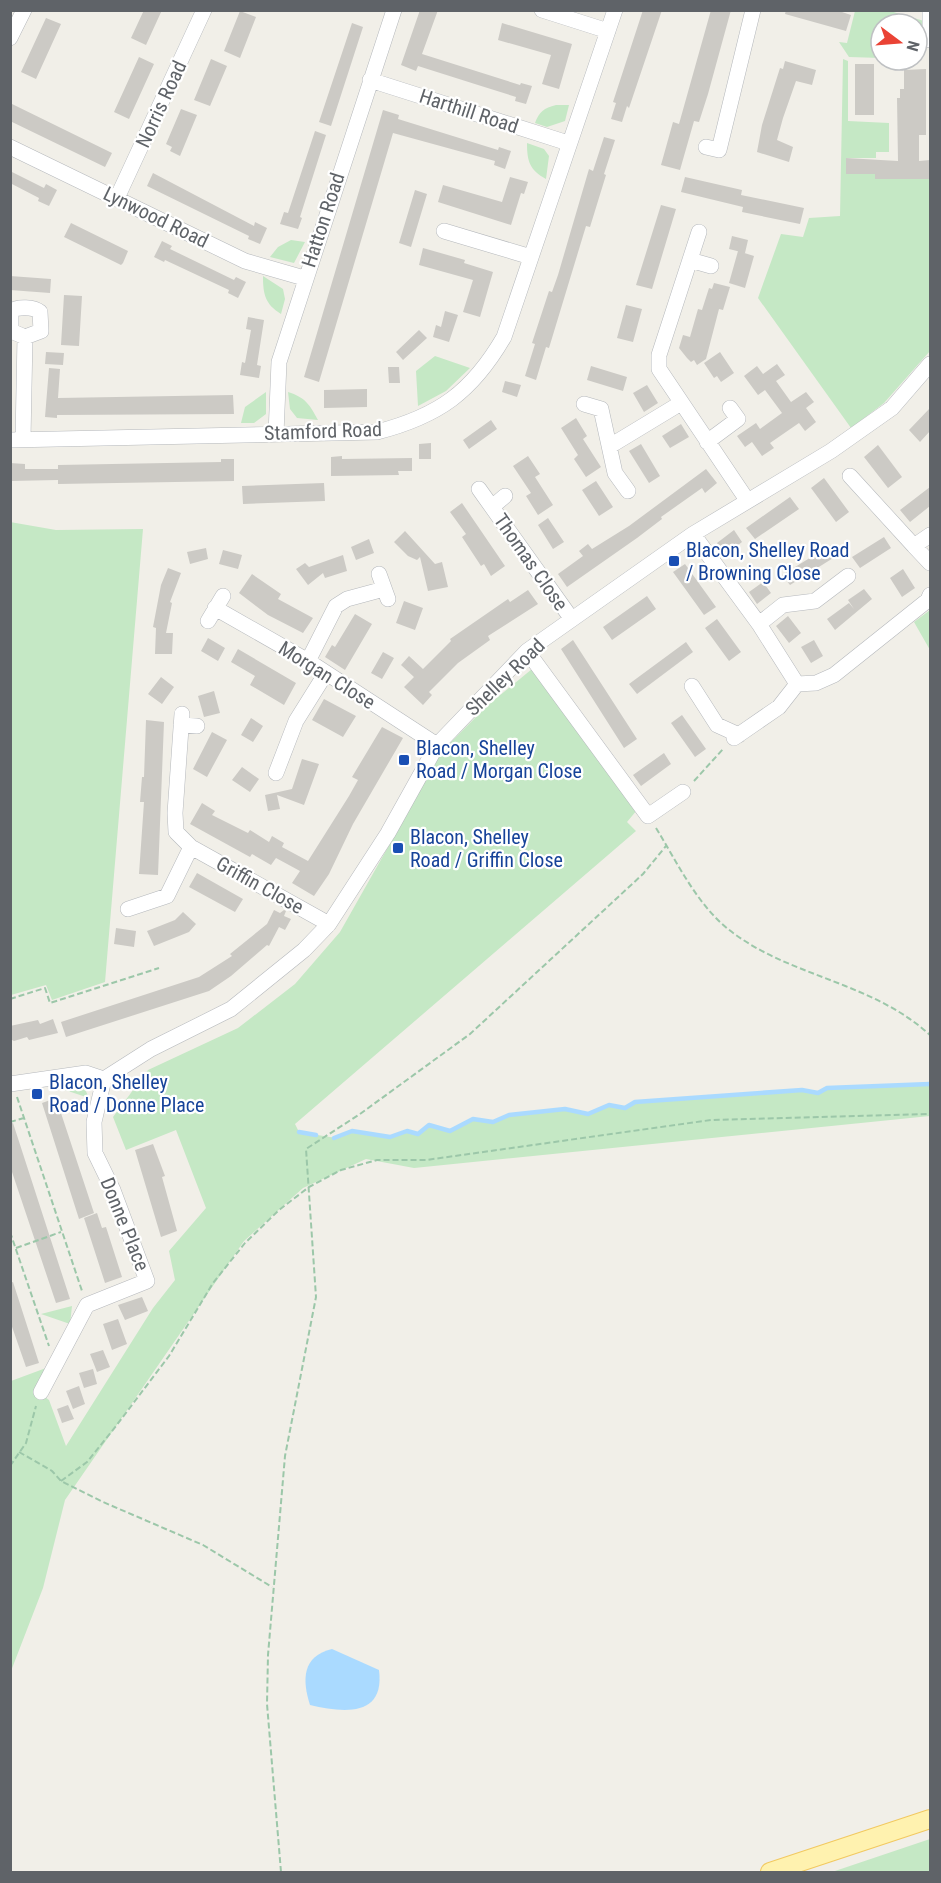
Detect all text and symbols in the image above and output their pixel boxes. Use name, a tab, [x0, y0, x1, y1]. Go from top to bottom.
north arrow	[869, 12, 929, 72]
text: N	[902, 39, 923, 53]
street label: Norris Road	[130, 57, 192, 151]
street label: Harthill Road	[416, 84, 522, 138]
street label: Hatton Road	[296, 170, 350, 270]
street label: Lynwood Road	[100, 181, 212, 253]
street label: Stamford Road	[264, 417, 382, 445]
street label: Thomas Close	[489, 509, 573, 615]
place label: Blacon, Shelley Road / Browning Close	[686, 538, 850, 585]
marker: Blacon, Shelley Road / Browning Close	[667, 554, 681, 568]
street label: Shelley Road	[460, 633, 550, 721]
street label: Morgan Close	[274, 636, 380, 714]
place label: Blacon, Shelley Road / Morgan Close	[416, 736, 582, 783]
marker: Blacon, Shelley Road / Morgan Close	[397, 753, 411, 767]
place label: Blacon, Shelley Road / Griffin Close	[410, 825, 563, 872]
marker: Blacon, Shelley Road / Griffin Close	[391, 841, 405, 855]
street label: Griffin Close	[212, 851, 308, 919]
place label: Blacon, Shelley Road / Donne Place	[49, 1070, 204, 1117]
marker: Blacon, Shelley Road / Donne Place	[30, 1087, 44, 1101]
street label: Donne Place	[95, 1174, 155, 1274]

